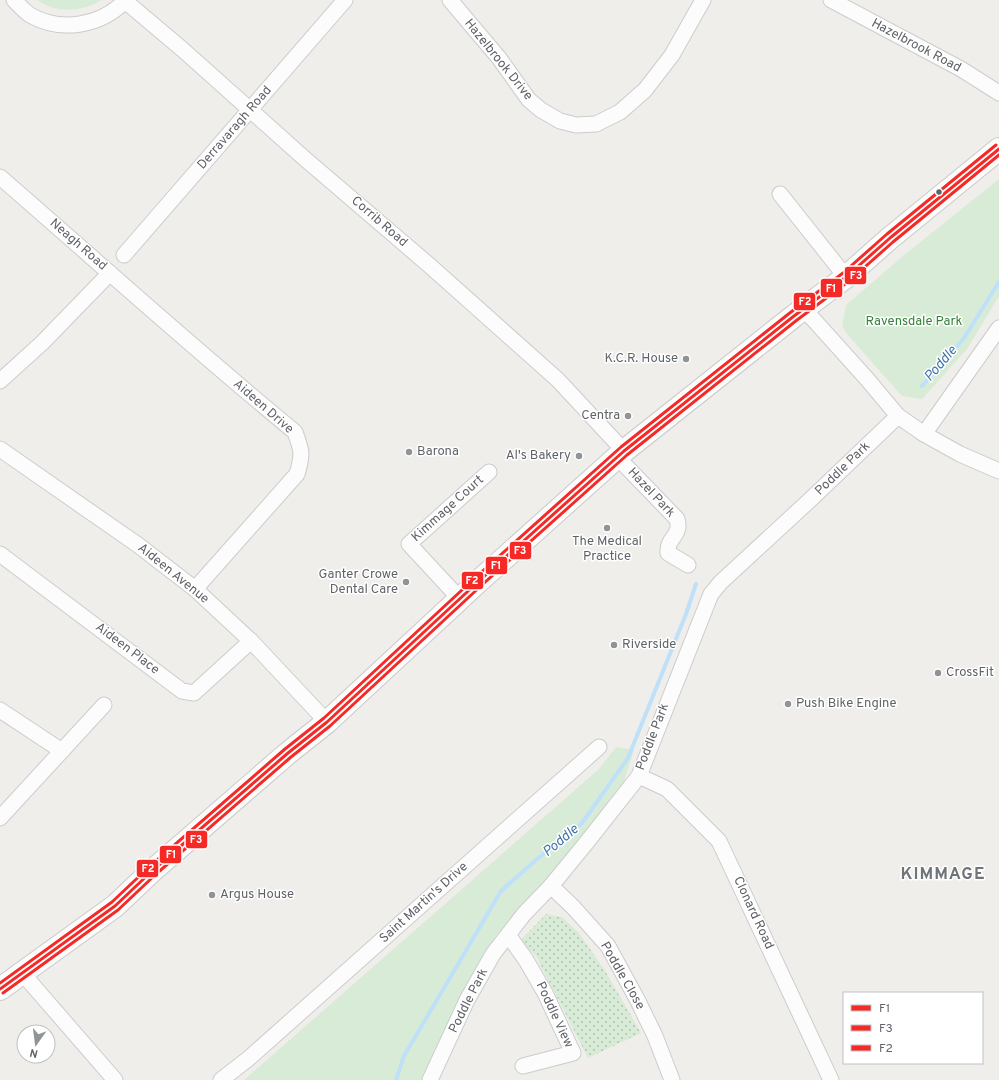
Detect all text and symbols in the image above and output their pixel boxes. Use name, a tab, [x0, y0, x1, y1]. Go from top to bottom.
street label: Hazelbrook Drive	[460, 16, 536, 104]
street label: Hazelbrook Road	[868, 16, 964, 76]
street label: Derravaragh Road	[194, 83, 276, 173]
unlabelled marker	[934, 187, 944, 197]
street label: Corrib Road	[348, 193, 410, 251]
street label: Neagh Road	[46, 216, 110, 274]
line badge: F3	[844, 266, 867, 285]
text: F3	[850, 269, 862, 283]
line badge: F1	[820, 278, 843, 298]
text: F1	[826, 282, 836, 296]
line badge: F2	[793, 292, 816, 311]
text: F2	[798, 295, 812, 309]
park label: Ravensdale Park	[866, 314, 962, 330]
water label: Poddle	[921, 342, 962, 385]
place label: K.C.R. House	[604, 351, 678, 367]
marker: K.C.R. House	[681, 354, 691, 364]
street label: Aideen Drive	[229, 376, 297, 438]
place label: Centra	[581, 408, 620, 424]
marker: Centra	[623, 411, 633, 421]
street label: Poddle Park	[812, 439, 874, 499]
place label: Barona	[417, 444, 459, 460]
marker: Barona	[404, 447, 414, 457]
place label: Al's Bakery	[506, 448, 571, 464]
marker: Al's Bakery	[574, 451, 584, 461]
street label: Hazel Park	[624, 465, 678, 521]
street label: Kimmage Court	[409, 472, 488, 546]
marker: The Medical Practice	[602, 523, 612, 533]
place label: The Medical Practice	[572, 534, 642, 565]
street label: Aideen Avenue	[134, 540, 212, 608]
line badge: F3	[509, 541, 532, 560]
text: F3	[514, 544, 526, 558]
line badge: F1	[485, 556, 508, 575]
text: F1	[491, 559, 501, 573]
place label: Ganter Crowe Dental Care	[318, 567, 398, 598]
line badge: F2	[461, 571, 484, 590]
text: F2	[465, 574, 479, 588]
marker: Ganter Crowe Dental Care	[401, 577, 411, 587]
street label: Aideen Place	[92, 620, 162, 678]
place label: Riverside	[622, 637, 676, 653]
marker: Riverside	[609, 640, 619, 650]
place label: CrossFit	[946, 665, 994, 681]
marker: CrossFit	[933, 668, 943, 678]
place label: Push Bike Engine	[796, 696, 897, 712]
marker: Push Bike Engine	[783, 699, 793, 709]
street label: Poddle Park	[633, 701, 673, 773]
water label: Poddle	[540, 821, 583, 861]
line badge: F3	[185, 830, 208, 849]
text: F3	[190, 833, 202, 847]
line badge: F1	[159, 845, 182, 864]
text: F1	[166, 848, 176, 862]
line badge: F2	[136, 859, 159, 878]
street label: Saint Martin's Drive	[377, 859, 471, 947]
text: F2	[141, 862, 155, 876]
district label: KIMMAGE	[900, 864, 986, 886]
street label: Clonard Road	[729, 874, 777, 952]
place label: Argus House	[220, 887, 294, 903]
marker: Argus House	[207, 890, 217, 900]
street label: Poddle Close	[596, 939, 648, 1013]
street label: Poddle Park	[446, 966, 492, 1036]
street label: Poddle View	[532, 979, 576, 1051]
legend	[843, 992, 983, 1064]
text: F1	[879, 1001, 890, 1017]
text: F3	[879, 1021, 893, 1037]
north arrow	[16, 1024, 56, 1064]
text: F2	[879, 1041, 893, 1057]
text: N	[28, 1045, 39, 1060]

